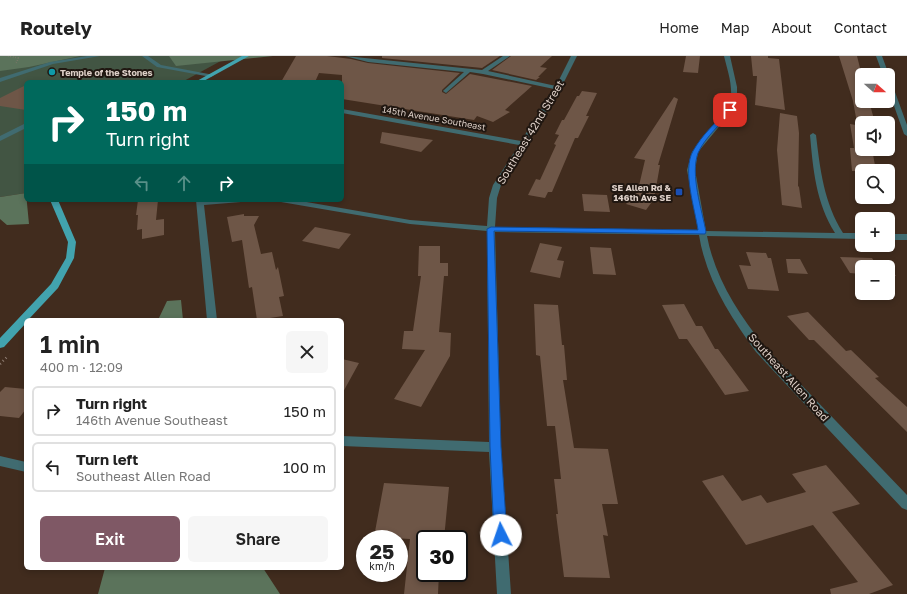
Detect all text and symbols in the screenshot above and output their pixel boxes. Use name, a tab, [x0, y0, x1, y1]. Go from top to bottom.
text: Routely	[20, 16, 92, 39]
text: Home	[659, 19, 699, 36]
text: Map	[721, 19, 749, 36]
text: About	[771, 19, 812, 36]
text: Contact	[834, 19, 887, 36]
marker: Temple of the Stones	[47, 67, 57, 77]
place label: Temple of the Stones	[60, 67, 153, 78]
north arrow	[855, 68, 895, 108]
map controls	[855, 68, 895, 300]
street label: Southeast 42nd Street	[494, 78, 566, 186]
pin	[713, 93, 747, 127]
text: 150 m	[106, 94, 187, 127]
icon: right	[40, 96, 92, 148]
icon: arrive	[719, 99, 741, 121]
street label: 145th Avenue Southeast	[381, 103, 487, 133]
button: sound	[855, 116, 895, 156]
text: Turn right	[106, 128, 190, 150]
button: search	[855, 164, 895, 204]
icon: left	[131, 172, 153, 194]
icon: ahead	[173, 172, 195, 194]
icon: right	[215, 172, 237, 194]
place label: SE Allen Rd & 146th Ave SE	[612, 182, 672, 203]
marker: SE Allen Rd & 146th Ave SE	[674, 187, 684, 197]
button: +	[855, 212, 895, 252]
button: −	[855, 260, 895, 300]
text: 1 min	[40, 329, 100, 358]
street label: Southeast Allen Road	[746, 330, 832, 424]
button: close	[286, 331, 328, 373]
text: 400 m · 12:09	[40, 359, 123, 375]
text: Turn right	[76, 394, 147, 412]
icon: right	[42, 400, 64, 422]
text: 150 m	[284, 402, 326, 420]
text: 146th Avenue Southeast	[76, 412, 228, 428]
text: Turn left	[76, 450, 138, 468]
icon: left	[42, 456, 64, 478]
text: 100 m	[283, 458, 326, 476]
text: Southeast Allen Road	[76, 468, 211, 484]
position arrow	[480, 514, 522, 556]
button: Exit	[40, 516, 180, 562]
button: Share	[188, 516, 328, 562]
speed limit sign: 30	[416, 530, 468, 582]
text: 25	[370, 539, 394, 563]
text: km/h	[369, 560, 395, 572]

